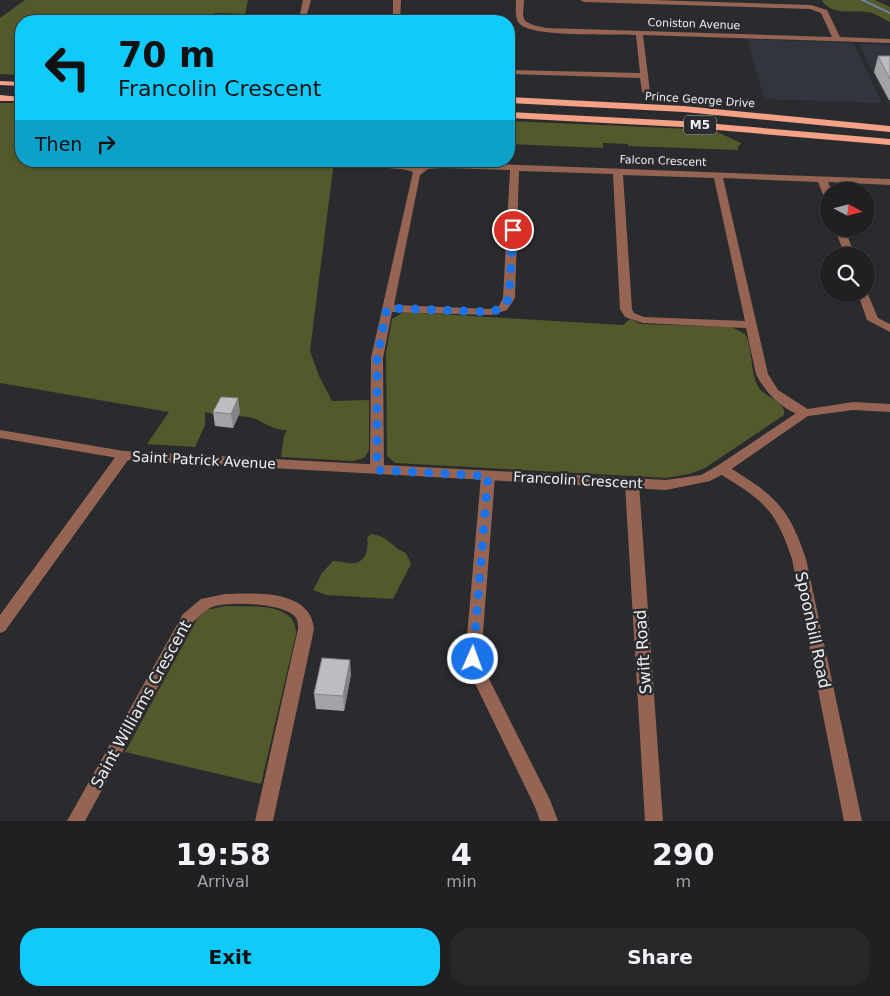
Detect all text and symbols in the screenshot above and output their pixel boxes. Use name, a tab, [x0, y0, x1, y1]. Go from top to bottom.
street label: Coniston Avenue	[648, 16, 741, 32]
icon: left	[35, 35, 100, 100]
text: 70 m	[118, 35, 215, 75]
text: Francolin Crescent	[118, 76, 321, 101]
street label: Prince George Drive	[645, 90, 756, 110]
road number: M5	[684, 116, 716, 134]
icon: right	[92, 130, 120, 158]
text: Then	[35, 133, 82, 155]
street label: Falcon Crescent	[619, 153, 707, 169]
north arrow	[820, 182, 875, 238]
map controls	[820, 182, 875, 302]
pin	[492, 209, 534, 251]
icon: arrive	[499, 216, 527, 244]
button: search	[820, 247, 875, 302]
street label: Saint Patrick Avenue	[132, 448, 276, 472]
street label: Francolin Crescent	[513, 469, 644, 491]
street label: Spoonbill Road	[791, 570, 835, 690]
street label: Swift Road	[631, 609, 655, 695]
street label: Saint Williams Crescent	[87, 617, 195, 791]
position arrow	[446, 632, 498, 684]
text: 19:58	[175, 837, 271, 872]
text: 4	[451, 837, 472, 872]
text: 290	[652, 837, 715, 872]
text: Arrival	[197, 872, 249, 891]
text: min	[446, 872, 477, 891]
text: m	[675, 872, 691, 891]
button: Exit	[20, 928, 440, 986]
button: Share	[450, 928, 870, 986]

